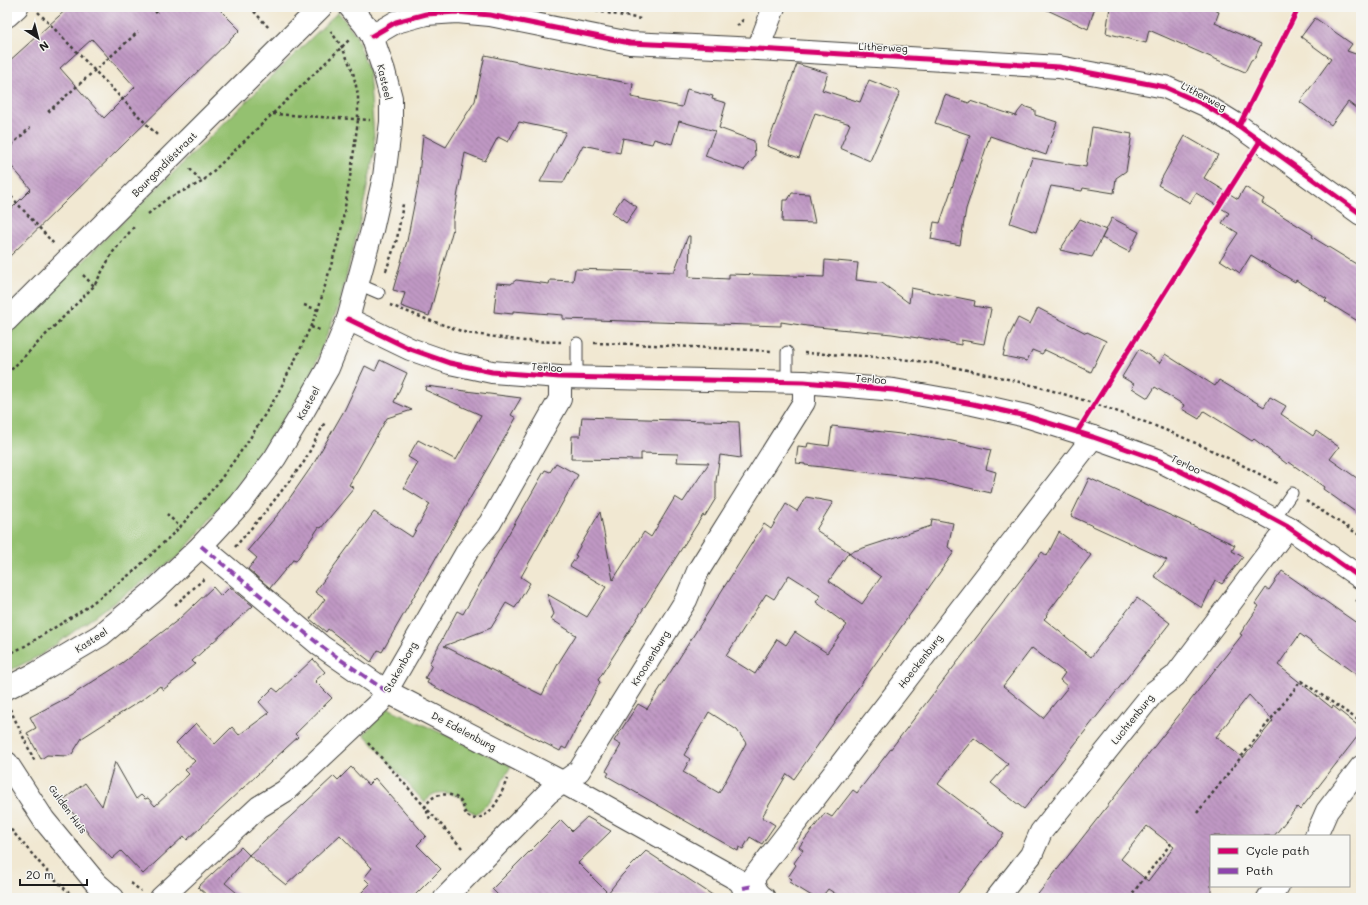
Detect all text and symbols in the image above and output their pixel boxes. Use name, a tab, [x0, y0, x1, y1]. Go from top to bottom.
north arrow	[18, 18, 58, 58]
text: N	[36, 38, 52, 55]
street label: Litherweg	[858, 39, 908, 55]
street label: Kasteel	[374, 63, 396, 101]
street label: Litherweg	[1179, 78, 1229, 114]
street label: Bourgondiëstraat	[128, 128, 200, 200]
street label: Terloo	[531, 359, 563, 375]
street label: Terloo	[855, 371, 887, 387]
street label: Kasteel	[293, 384, 323, 422]
street label: Terloo	[1169, 451, 1203, 477]
street label: Kasteel	[72, 624, 110, 656]
street label: Kroonenburg	[627, 627, 673, 688]
street label: Hoeckenburg	[895, 631, 946, 691]
street label: Stakenborg	[380, 639, 420, 695]
street label: Luchtenburg	[1107, 691, 1157, 747]
street label: De Edelenburg	[429, 708, 499, 754]
street label: Gulden Huis	[46, 782, 91, 836]
legend	[1210, 835, 1350, 887]
text: Cycle path	[1246, 842, 1309, 858]
scale bar	[20, 861, 87, 887]
text: Path	[1246, 862, 1273, 878]
text: 20 m	[26, 866, 54, 882]

